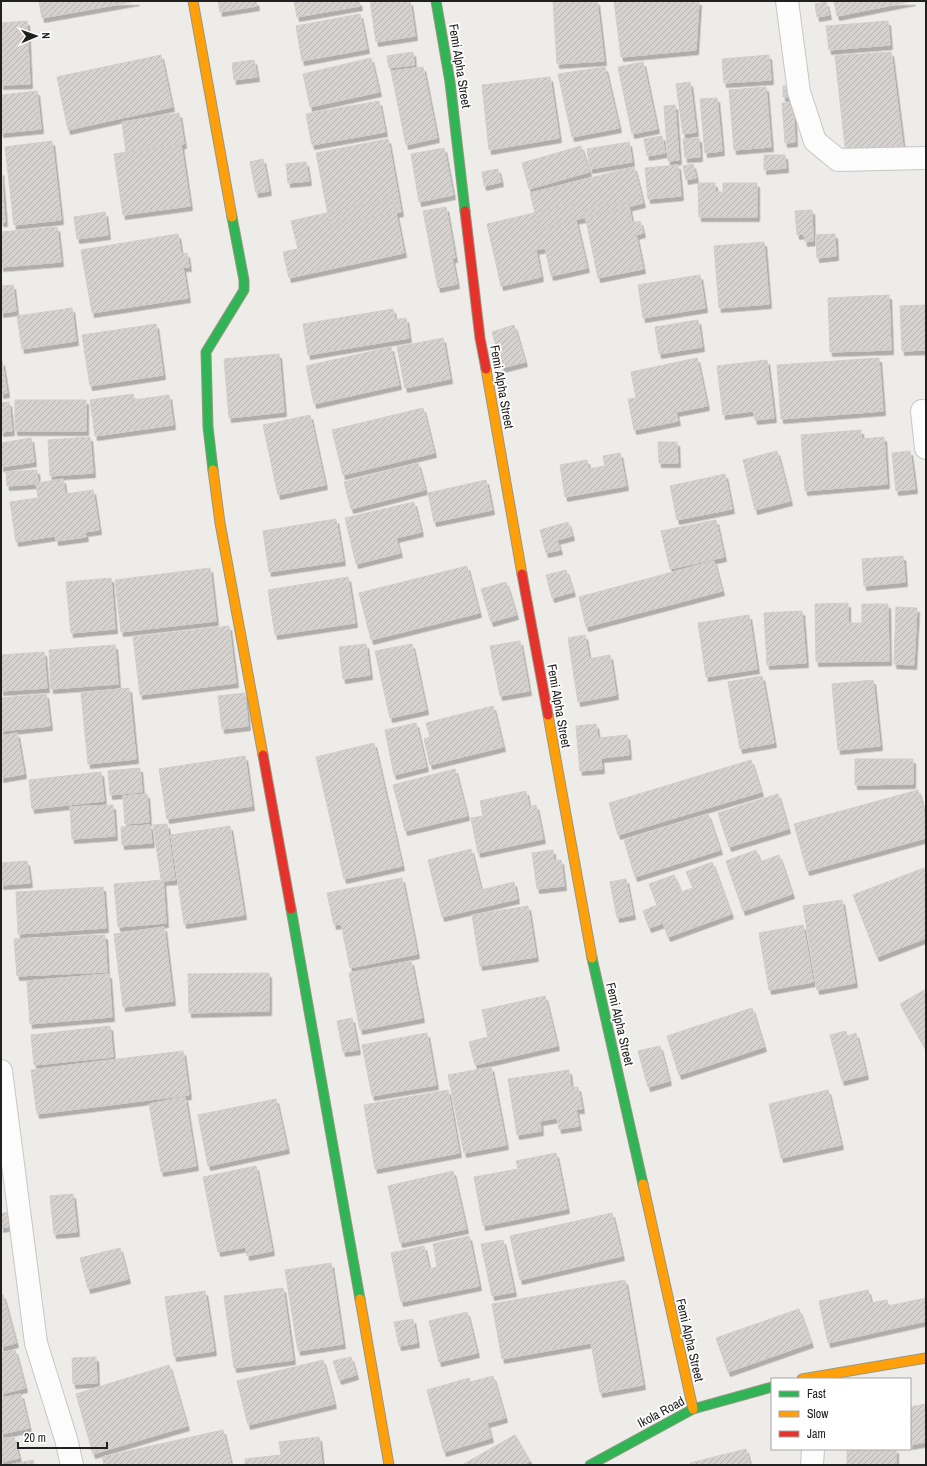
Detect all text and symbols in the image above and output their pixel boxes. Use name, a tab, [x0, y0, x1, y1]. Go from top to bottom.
north arrow	[16, 16, 56, 56]
street label: Femi Alpha Street	[445, 23, 475, 109]
text: N	[39, 32, 53, 39]
street label: Femi Alpha Street	[486, 344, 518, 430]
street label: Femi Alpha Street	[543, 663, 575, 749]
street label: Femi Alpha Street	[602, 981, 638, 1067]
street label: Femi Alpha Street	[672, 1297, 708, 1383]
legend	[771, 1378, 911, 1450]
text: Fast	[807, 1386, 826, 1402]
street label: Ikola Road	[635, 1393, 688, 1431]
text: Slow	[807, 1406, 829, 1422]
scale bar	[18, 1424, 107, 1450]
text: Jam	[807, 1426, 826, 1442]
text: 20 m	[24, 1430, 46, 1446]

